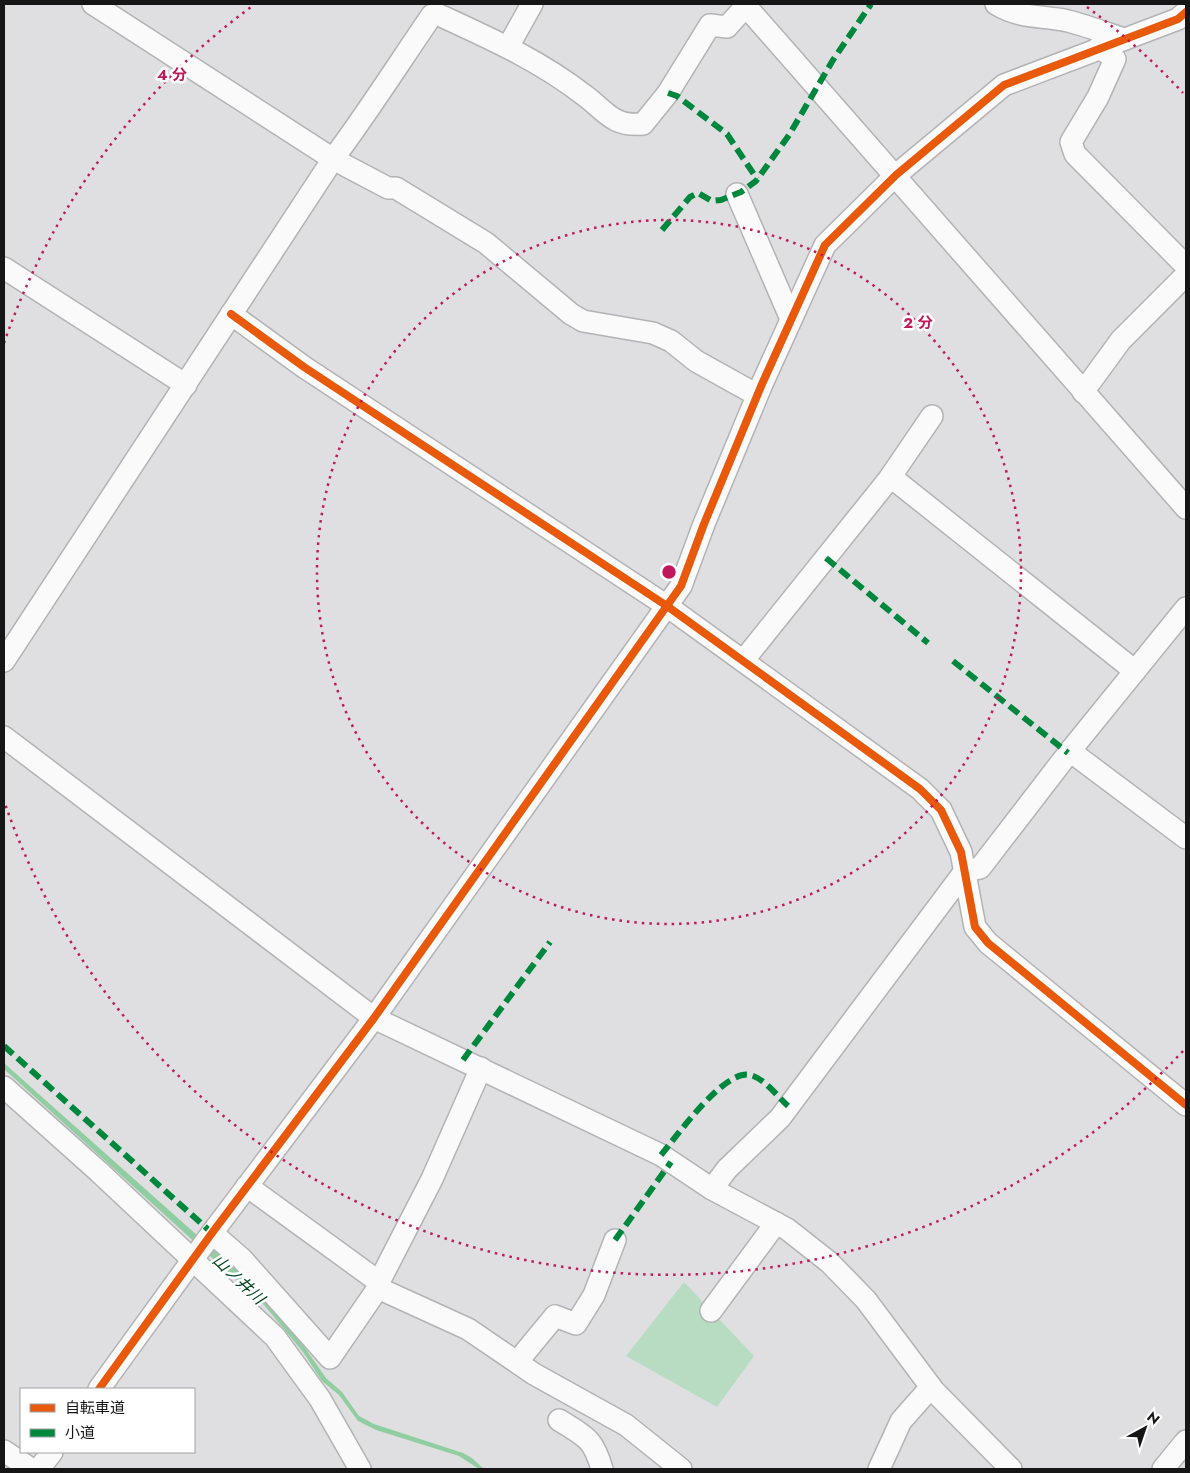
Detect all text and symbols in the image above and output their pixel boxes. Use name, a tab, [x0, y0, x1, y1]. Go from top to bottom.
text: 4 分	[157, 64, 187, 86]
text: 2 分	[903, 312, 933, 334]
centre of rings	[660, 563, 678, 581]
water label: 山ノ井川	[207, 1249, 271, 1311]
legend	[20, 1388, 195, 1453]
text: 自転車道	[65, 1397, 125, 1419]
north arrow	[1120, 1403, 1170, 1453]
text: N	[1143, 1407, 1164, 1429]
text: 小道	[65, 1422, 95, 1444]

